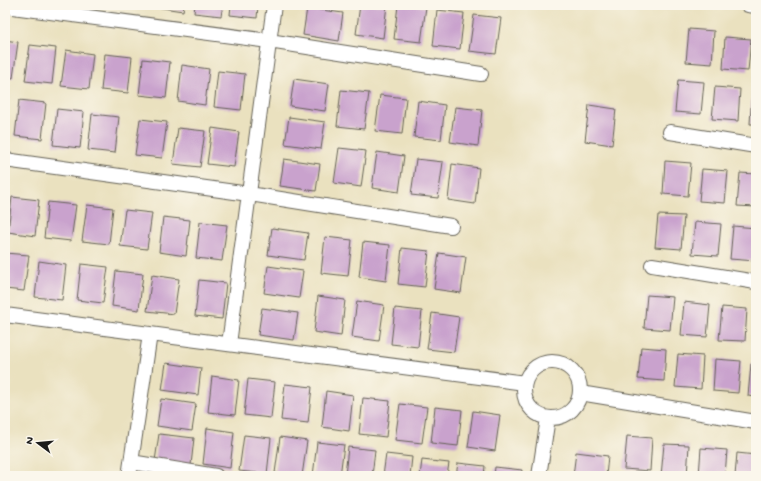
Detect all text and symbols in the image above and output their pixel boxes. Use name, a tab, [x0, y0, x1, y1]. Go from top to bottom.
north arrow	[18, 423, 58, 463]
text: N	[24, 436, 37, 446]

